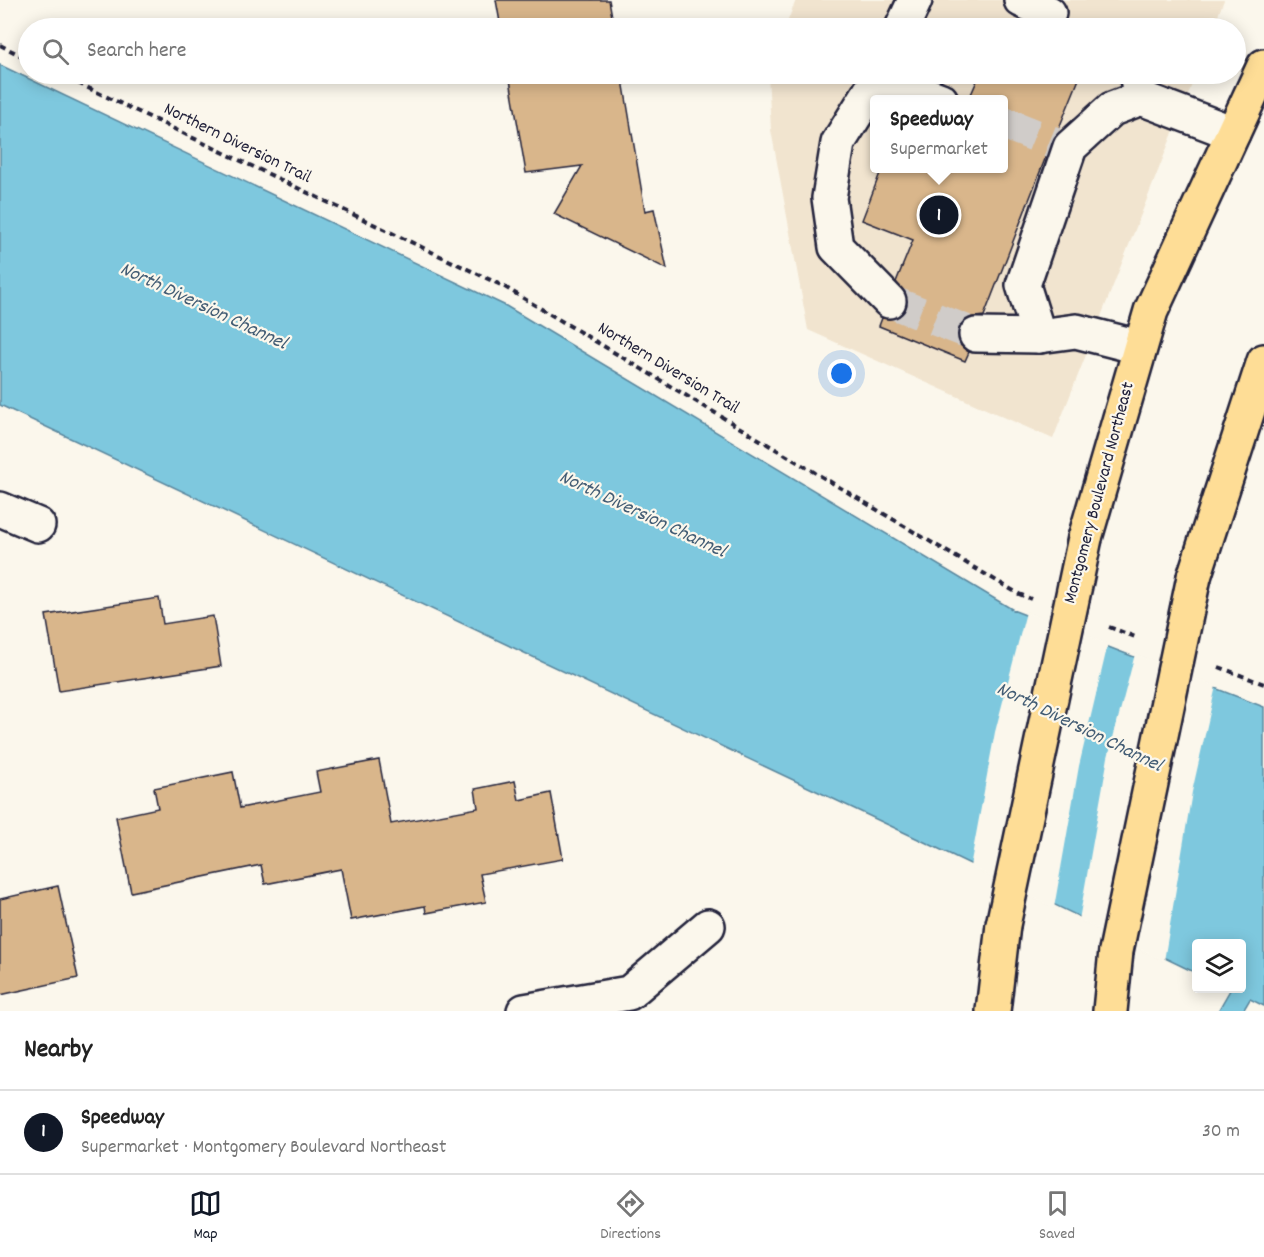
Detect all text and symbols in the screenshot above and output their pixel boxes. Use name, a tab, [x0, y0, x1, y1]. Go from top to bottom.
search box	[18, 18, 1246, 84]
icon: search	[39, 35, 72, 68]
text: Search here	[87, 36, 186, 67]
popup	[870, 95, 1008, 173]
street label: Northern Diversion Trail	[159, 97, 316, 191]
text: Speedway	[890, 105, 973, 136]
text: Supermarket	[890, 136, 988, 164]
pin: 1	[920, 192, 958, 238]
water label: North Diversion Channel	[115, 256, 293, 359]
street label: Northern Diversion Trail	[592, 317, 744, 422]
your location	[827, 359, 856, 388]
street label: Montgomery Boulevard Northeast	[1058, 379, 1142, 607]
water label: North Diversion Channel	[554, 464, 732, 567]
water label: North Diversion Channel	[991, 676, 1169, 781]
map controls	[1192, 939, 1246, 993]
button: layers	[1192, 939, 1246, 993]
text: Nearby	[24, 1032, 92, 1069]
text: Speedway	[81, 1103, 164, 1134]
text: 1	[41, 1118, 46, 1146]
text: 30 m	[1202, 1118, 1240, 1146]
text: Supermarket · Montgomery Boulevard Northeast	[81, 1134, 446, 1162]
tab: Map	[189, 1187, 222, 1246]
tab: Directions	[600, 1187, 661, 1246]
tab: Saved	[1039, 1187, 1075, 1246]

